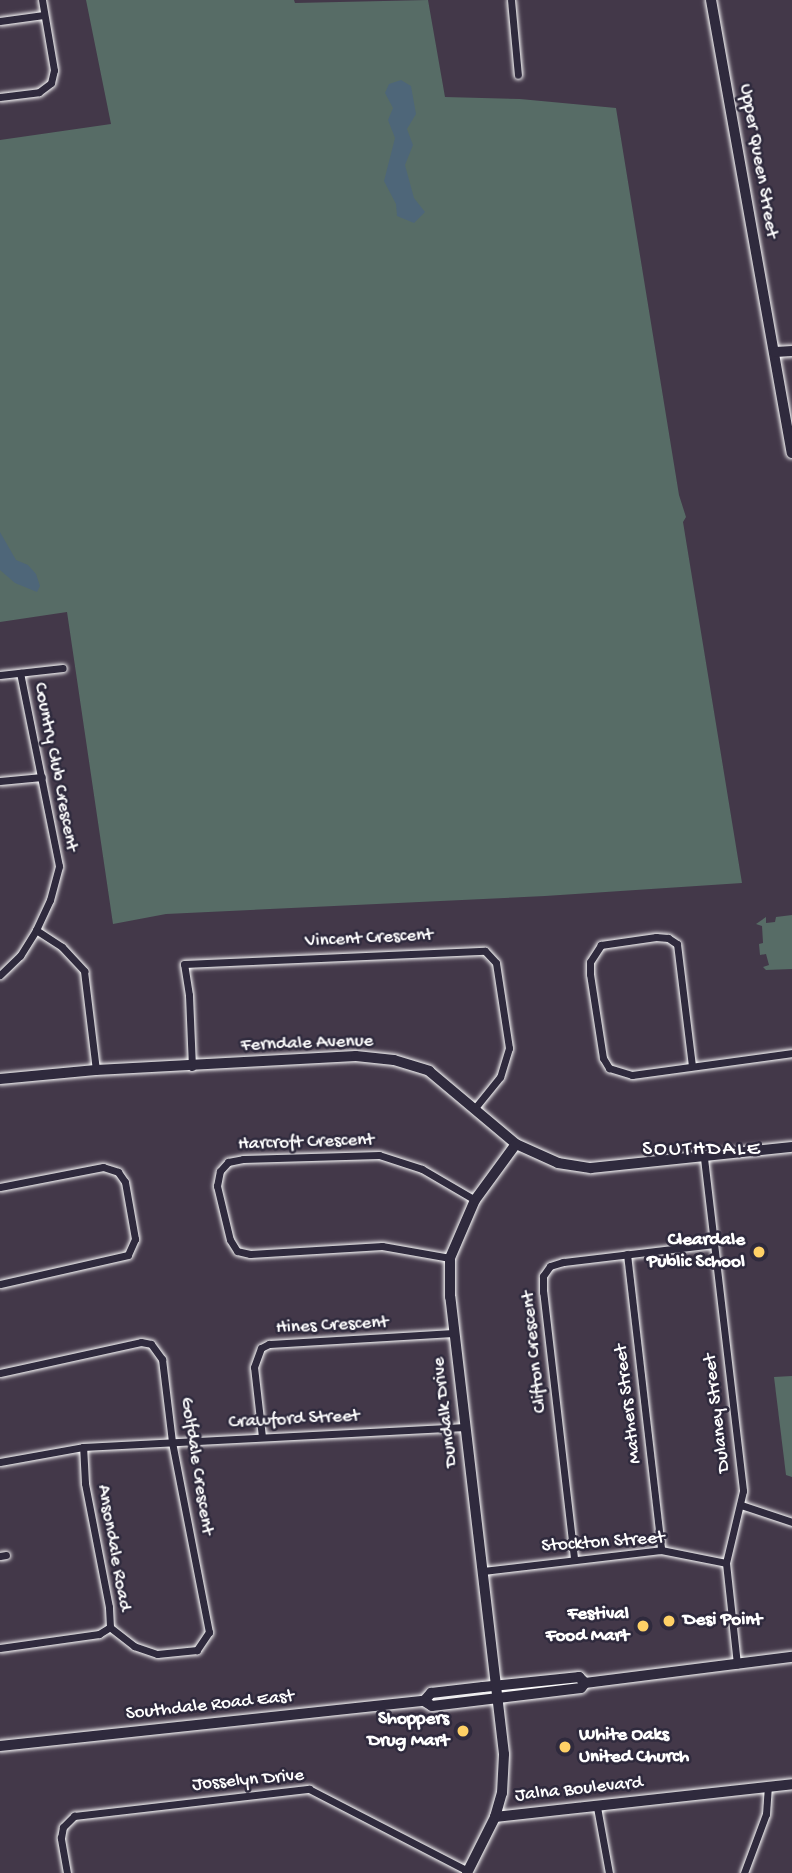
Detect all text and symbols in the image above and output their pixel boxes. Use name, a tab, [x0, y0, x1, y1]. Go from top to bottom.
street label: Upper Queen Street	[733, 82, 783, 240]
street label: Country Club Crescent	[27, 681, 83, 853]
street label: Vincent Crescent	[304, 924, 434, 954]
street label: Ferndale Avenue	[240, 1030, 374, 1058]
street label: Harcroft Crescent	[238, 1129, 374, 1157]
district label: SOUTHDALE	[643, 1138, 761, 1164]
place label: Cleardale Public School	[647, 1230, 745, 1274]
marker: Cleardale Public School	[751, 1244, 767, 1260]
street label: Clifton Crescent	[517, 1290, 553, 1414]
street label: Hines Crescent	[275, 1312, 389, 1340]
street label: Mathers Street	[610, 1343, 648, 1465]
street label: Dulaney Street	[699, 1352, 737, 1474]
street label: Dundalk Drive	[428, 1356, 464, 1468]
street label: Golfdale Crescent	[174, 1396, 218, 1536]
street label: Crawford Street	[228, 1405, 360, 1435]
street label: Ansondale Road	[91, 1483, 135, 1613]
street label: Stockton Street	[541, 1527, 665, 1559]
place label: Festival Food Mart	[546, 1604, 629, 1648]
place label: Desi Point	[683, 1610, 762, 1632]
marker: Desi Point	[661, 1613, 677, 1629]
marker: Festival Food Mart	[635, 1618, 651, 1634]
street label: Southdale Road East	[125, 1686, 295, 1726]
place label: Shoppers Drug Mart	[367, 1709, 449, 1753]
marker: Shoppers Drug Mart	[455, 1723, 471, 1739]
place label: White Oaks United Church	[579, 1725, 689, 1769]
marker: White Oaks United Church	[557, 1739, 573, 1755]
street label: Josselyn Drive	[191, 1765, 305, 1797]
street label: Jalna Boulevard	[514, 1772, 644, 1808]

